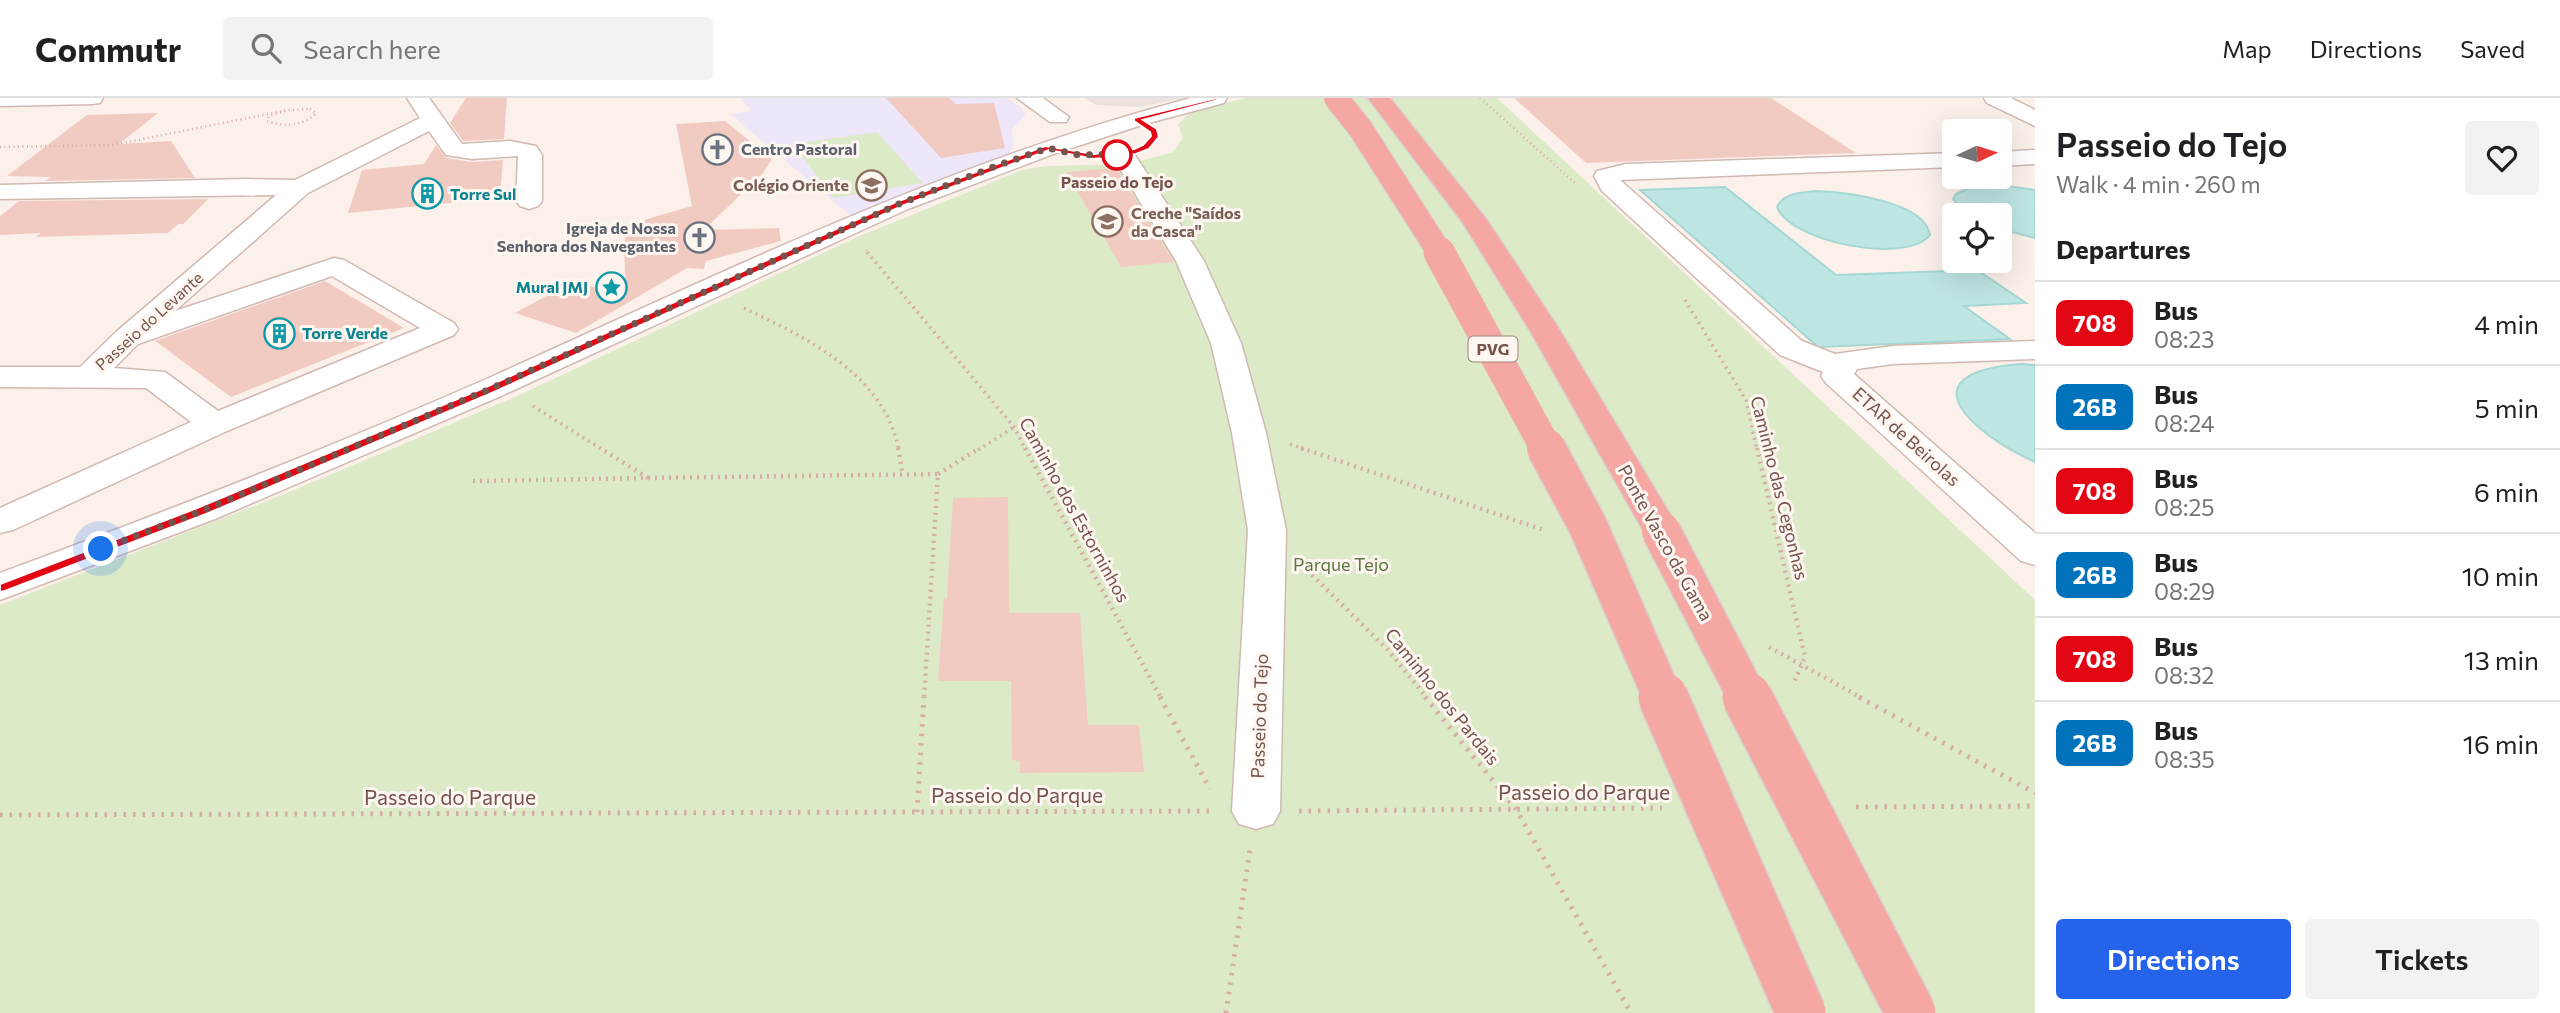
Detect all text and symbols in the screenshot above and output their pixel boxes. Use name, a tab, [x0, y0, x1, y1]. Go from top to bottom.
search box	[223, 17, 713, 80]
text: Commutr	[35, 28, 181, 69]
icon: search	[247, 29, 285, 67]
text: Search here	[303, 33, 441, 64]
text: Map	[2222, 34, 2272, 63]
text: Directions	[2310, 34, 2422, 63]
text: Saved	[2460, 34, 2525, 63]
north arrow	[1942, 119, 2012, 189]
map controls	[1942, 119, 2012, 273]
button: heart	[2465, 121, 2539, 195]
text: Passeio do Tejo	[2056, 123, 2287, 164]
church icon: Centro Pastoral	[701, 132, 735, 166]
place label: Centro Pastoral	[741, 139, 857, 158]
marker: Passeio do Tejo	[1102, 140, 1132, 170]
school or university icon: Colégio Oriente	[855, 168, 889, 202]
text: Walk · 4 min · 260 m	[2056, 170, 2261, 198]
place label: Passeio do Tejo	[1061, 172, 1174, 191]
place label: Colégio Oriente	[733, 175, 849, 194]
building icon: Torre Sul	[410, 177, 444, 211]
place label: Torre Sul	[450, 184, 516, 203]
place label: Creche "Saídos da Casca"	[1131, 203, 1241, 240]
button: locate	[1942, 203, 2012, 273]
school or university icon: Creche "Saídos da Casca"	[1091, 205, 1125, 239]
place label: Igreja de Nossa Senhora dos Navegantes	[497, 218, 676, 255]
church icon: Igreja de Nossa Senhora dos Navegantes	[682, 220, 716, 254]
text: Departures	[2056, 233, 2191, 264]
street label: Passeio do Levante	[91, 267, 206, 374]
place icon: Mural JMJ	[594, 270, 628, 304]
place label: Mural JMJ	[516, 277, 588, 296]
text: Bus	[2154, 294, 2198, 325]
text: 708	[2073, 308, 2116, 337]
text: 4 min	[2474, 308, 2539, 339]
building icon: Torre Verde	[262, 316, 296, 350]
place label: Torre Verde	[302, 323, 388, 342]
text: 08:23	[2154, 325, 2214, 353]
road number: PVG	[1468, 336, 1518, 362]
text: Bus	[2154, 378, 2198, 409]
street label: ETAR de Beirolas	[1848, 382, 1965, 490]
text: 26B	[2072, 392, 2117, 421]
text: 5 min	[2475, 392, 2539, 423]
street label: Caminho das Cegonhas	[1746, 394, 1813, 582]
text: 08:24	[2154, 409, 2215, 437]
street label: Caminho dos Estorninhos	[1015, 413, 1135, 606]
street label: Ponte Vasco da Gama	[1614, 461, 1718, 625]
text: Bus	[2154, 462, 2198, 493]
text: 708	[2073, 476, 2116, 505]
text: 6 min	[2474, 476, 2539, 507]
text: 08:25	[2154, 493, 2214, 521]
your location	[83, 531, 118, 566]
text: Bus	[2154, 546, 2198, 577]
park label: Parque Tejo	[1293, 553, 1389, 575]
text: 26B	[2072, 560, 2117, 589]
text: 10 min	[2462, 560, 2539, 591]
text: 08:29	[2154, 577, 2215, 605]
street label: Caminho dos Pardais	[1381, 623, 1505, 769]
text: Bus	[2154, 630, 2198, 661]
text: 708	[2073, 644, 2116, 673]
text: 13 min	[2464, 644, 2539, 675]
street label: Passeio do Tejo	[1246, 653, 1272, 779]
text: 08:32	[2154, 661, 2214, 689]
text: Bus	[2154, 714, 2198, 745]
text: 26B	[2072, 728, 2117, 757]
text: 16 min	[2463, 728, 2539, 759]
text: 08:35	[2154, 745, 2215, 773]
street label: Passeio do Parque	[1498, 779, 1670, 804]
street label: Passeio do Parque	[931, 782, 1103, 807]
street label: Passeio do Parque	[364, 784, 536, 809]
button: Directions	[2056, 919, 2291, 999]
button: Tickets	[2305, 919, 2539, 999]

